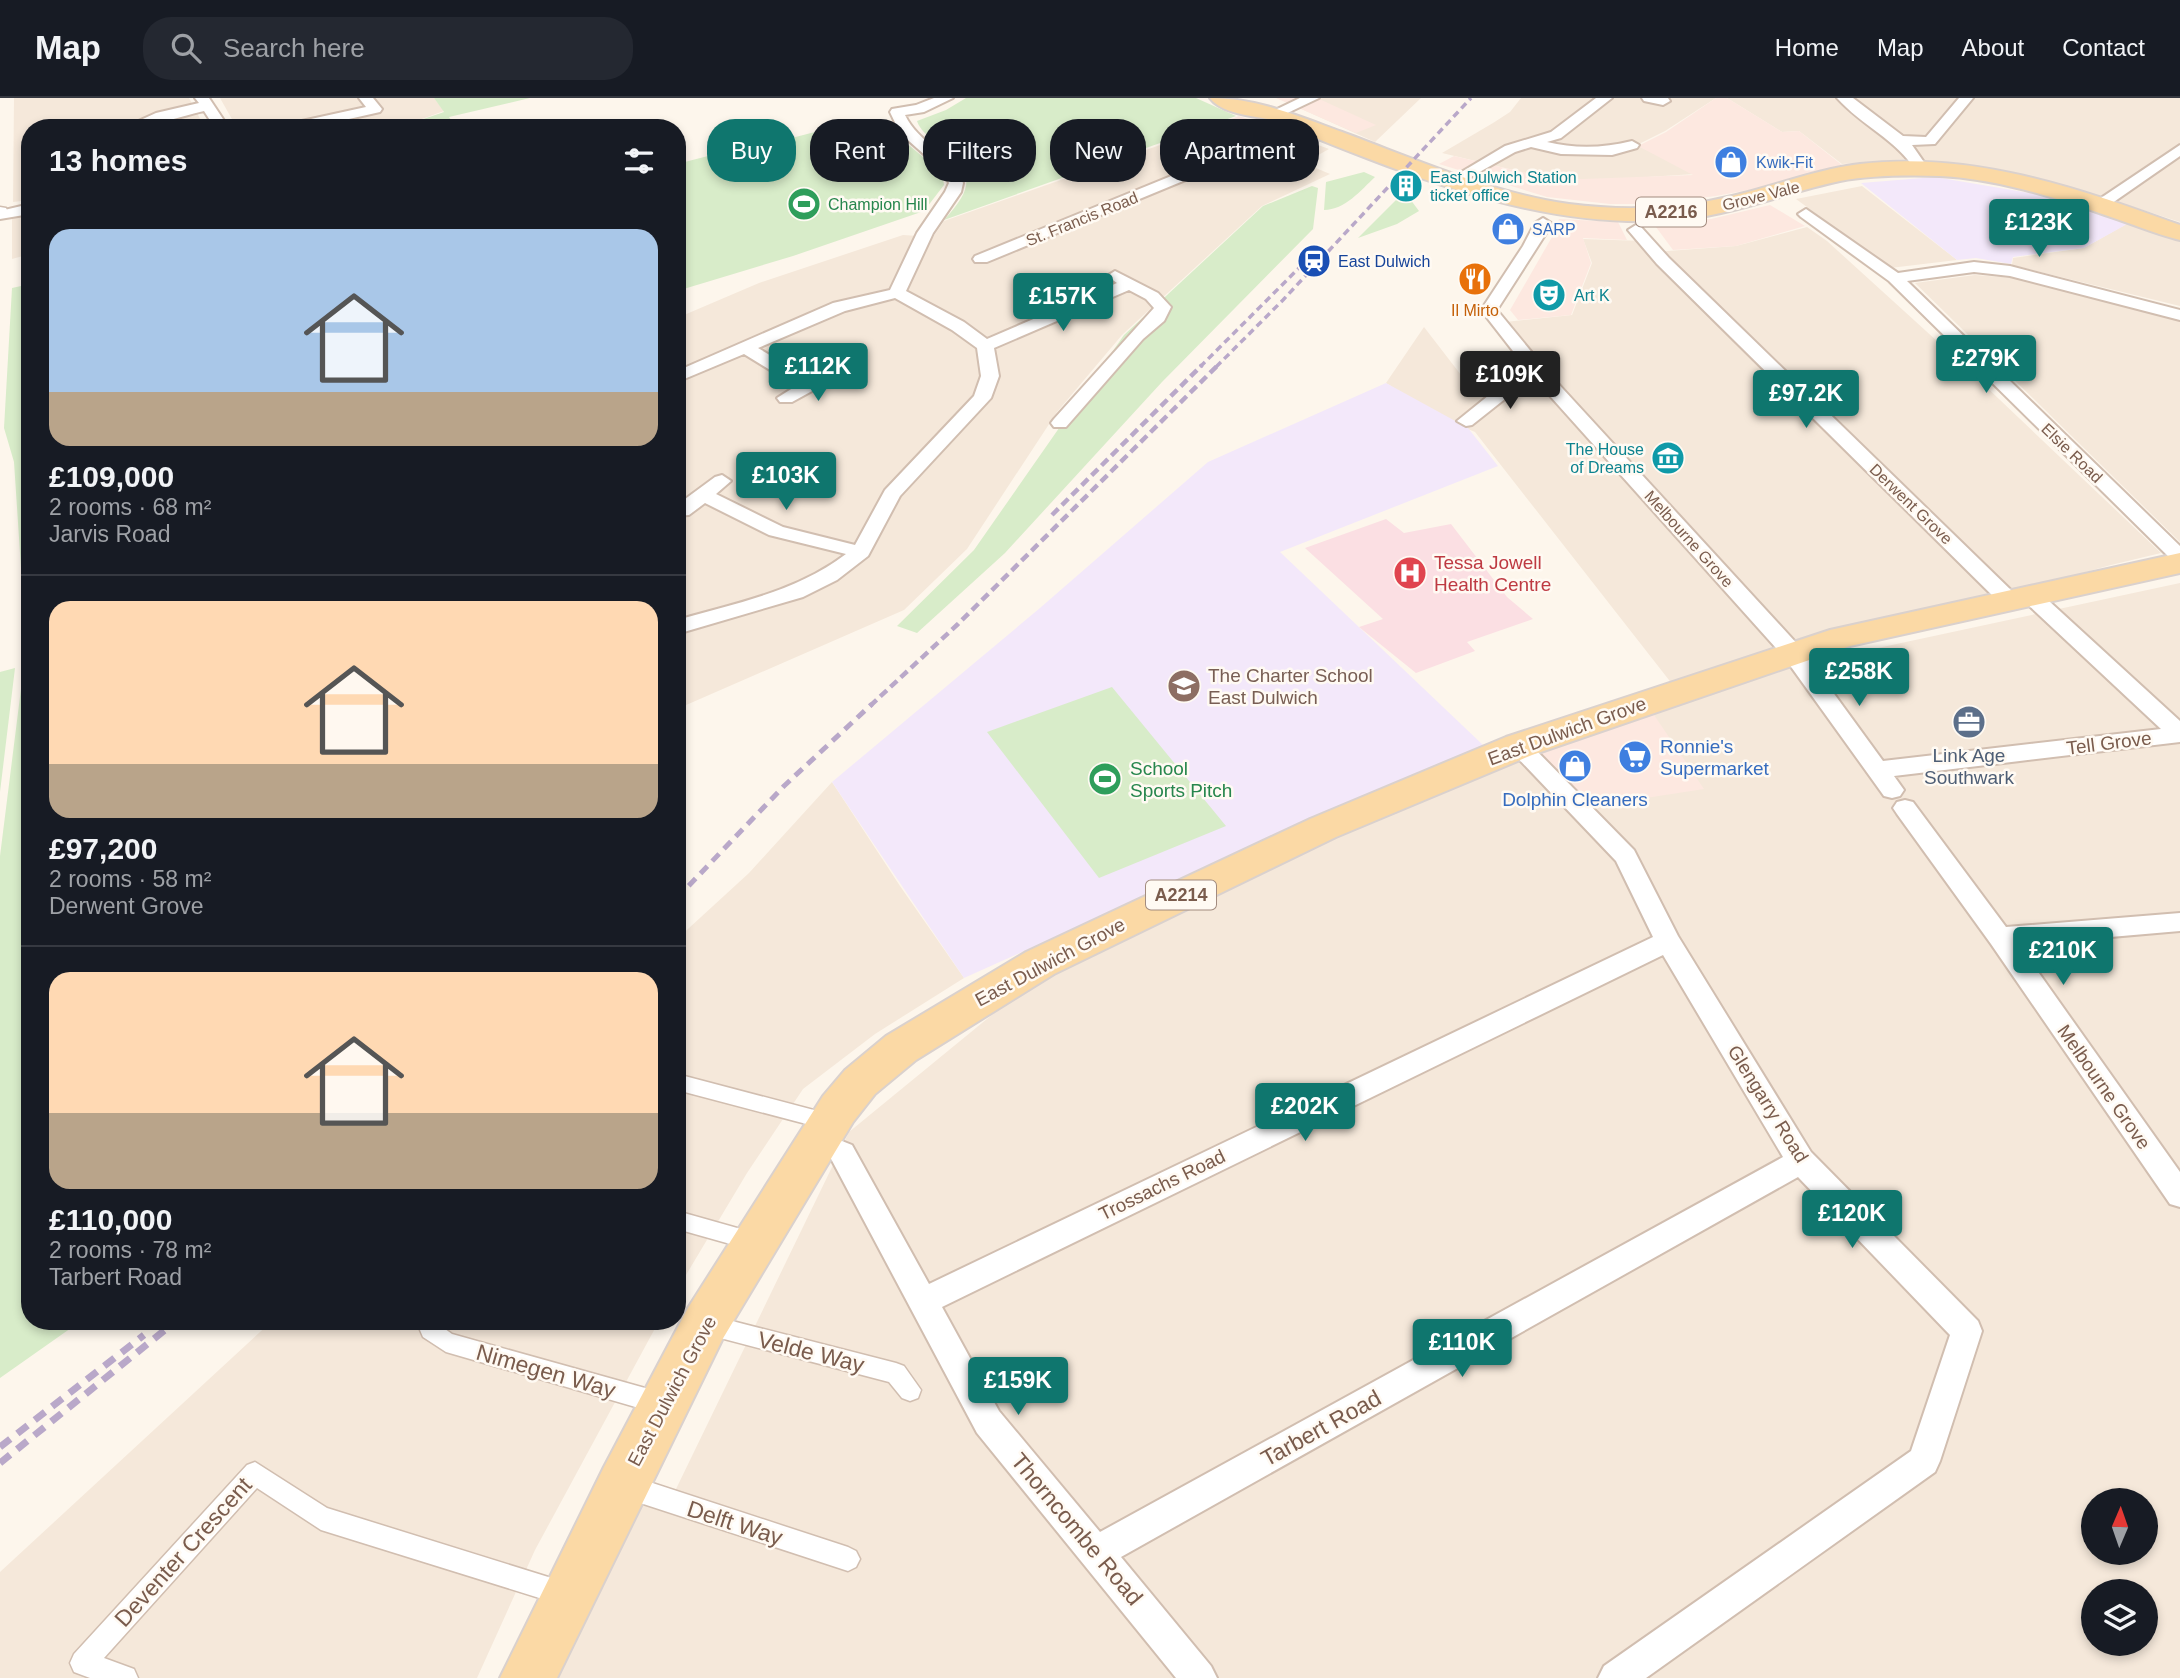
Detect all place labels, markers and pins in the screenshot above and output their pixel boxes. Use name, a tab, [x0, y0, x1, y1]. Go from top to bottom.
shop icon: Kwik-Fit	[1712, 143, 1750, 181]
place label: Kwik-Fit	[1756, 154, 1813, 171]
building icon: East Dulwich Station ticket office	[1387, 167, 1425, 205]
place label: East Dulwich Station ticket office	[1430, 169, 1577, 204]
sports icon: Champion Hill	[785, 185, 823, 223]
place label: Champion Hill	[828, 196, 928, 213]
pin: £123K	[1990, 200, 2088, 259]
shop icon: SARP	[1489, 210, 1527, 248]
place label: SARP	[1532, 221, 1576, 238]
station icon: East Dulwich	[1295, 242, 1333, 280]
place label: East Dulwich	[1338, 253, 1430, 270]
restaurant icon: Il Mirto	[1456, 260, 1494, 298]
pin: £157K	[1014, 274, 1112, 333]
theatre icon: Art K	[1530, 276, 1568, 314]
place label: Art K	[1574, 287, 1610, 304]
place label: Il Mirto	[1451, 302, 1499, 319]
pin: £279K	[1937, 336, 2035, 395]
pin: £112K	[769, 344, 867, 403]
pin: £109K	[1461, 352, 1559, 411]
pin: £97.2K	[1749, 370, 1863, 430]
museum icon: The House of Dreams	[1649, 439, 1687, 477]
place label: The House of Dreams	[1566, 441, 1644, 476]
pin: £103K	[737, 452, 835, 512]
place label: Tessa Jowell Health Centre	[1434, 552, 1551, 595]
hospital icon: Tessa Jowell Health Centre	[1391, 554, 1429, 592]
pin: £258K	[1810, 648, 1908, 708]
place label: The Charter School East Dulwich	[1208, 665, 1373, 708]
school or university icon: The Charter School East Dulwich	[1165, 667, 1203, 705]
office icon: Link Age Southwark	[1950, 703, 1988, 741]
place label: Ronnie's Supermarket	[1660, 736, 1769, 779]
supermarket icon: Ronnie's Supermarket	[1616, 738, 1654, 776]
place label: Link Age Southwark	[1924, 745, 2014, 788]
shop icon: Dolphin Cleaners	[1556, 747, 1594, 785]
place label: School Sports Pitch	[1130, 758, 1232, 801]
sports icon: School Sports Pitch	[1086, 760, 1124, 798]
place label: Dolphin Cleaners	[1502, 789, 1648, 810]
pin: £210K	[2014, 928, 2112, 987]
pin: £202K	[1256, 1084, 1354, 1143]
pin: £120K	[1803, 1190, 1901, 1250]
pin: £110K	[1413, 1320, 1511, 1379]
pin: £159K	[969, 1358, 1067, 1417]

